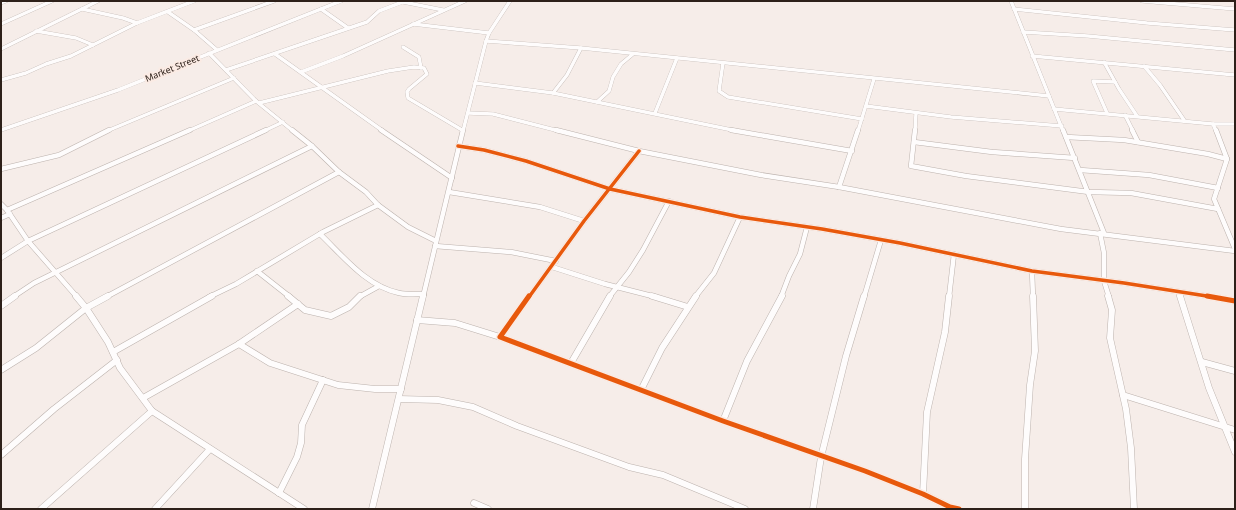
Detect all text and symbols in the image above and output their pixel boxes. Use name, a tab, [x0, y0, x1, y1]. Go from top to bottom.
street label: Market Street	[143, 51, 202, 85]

